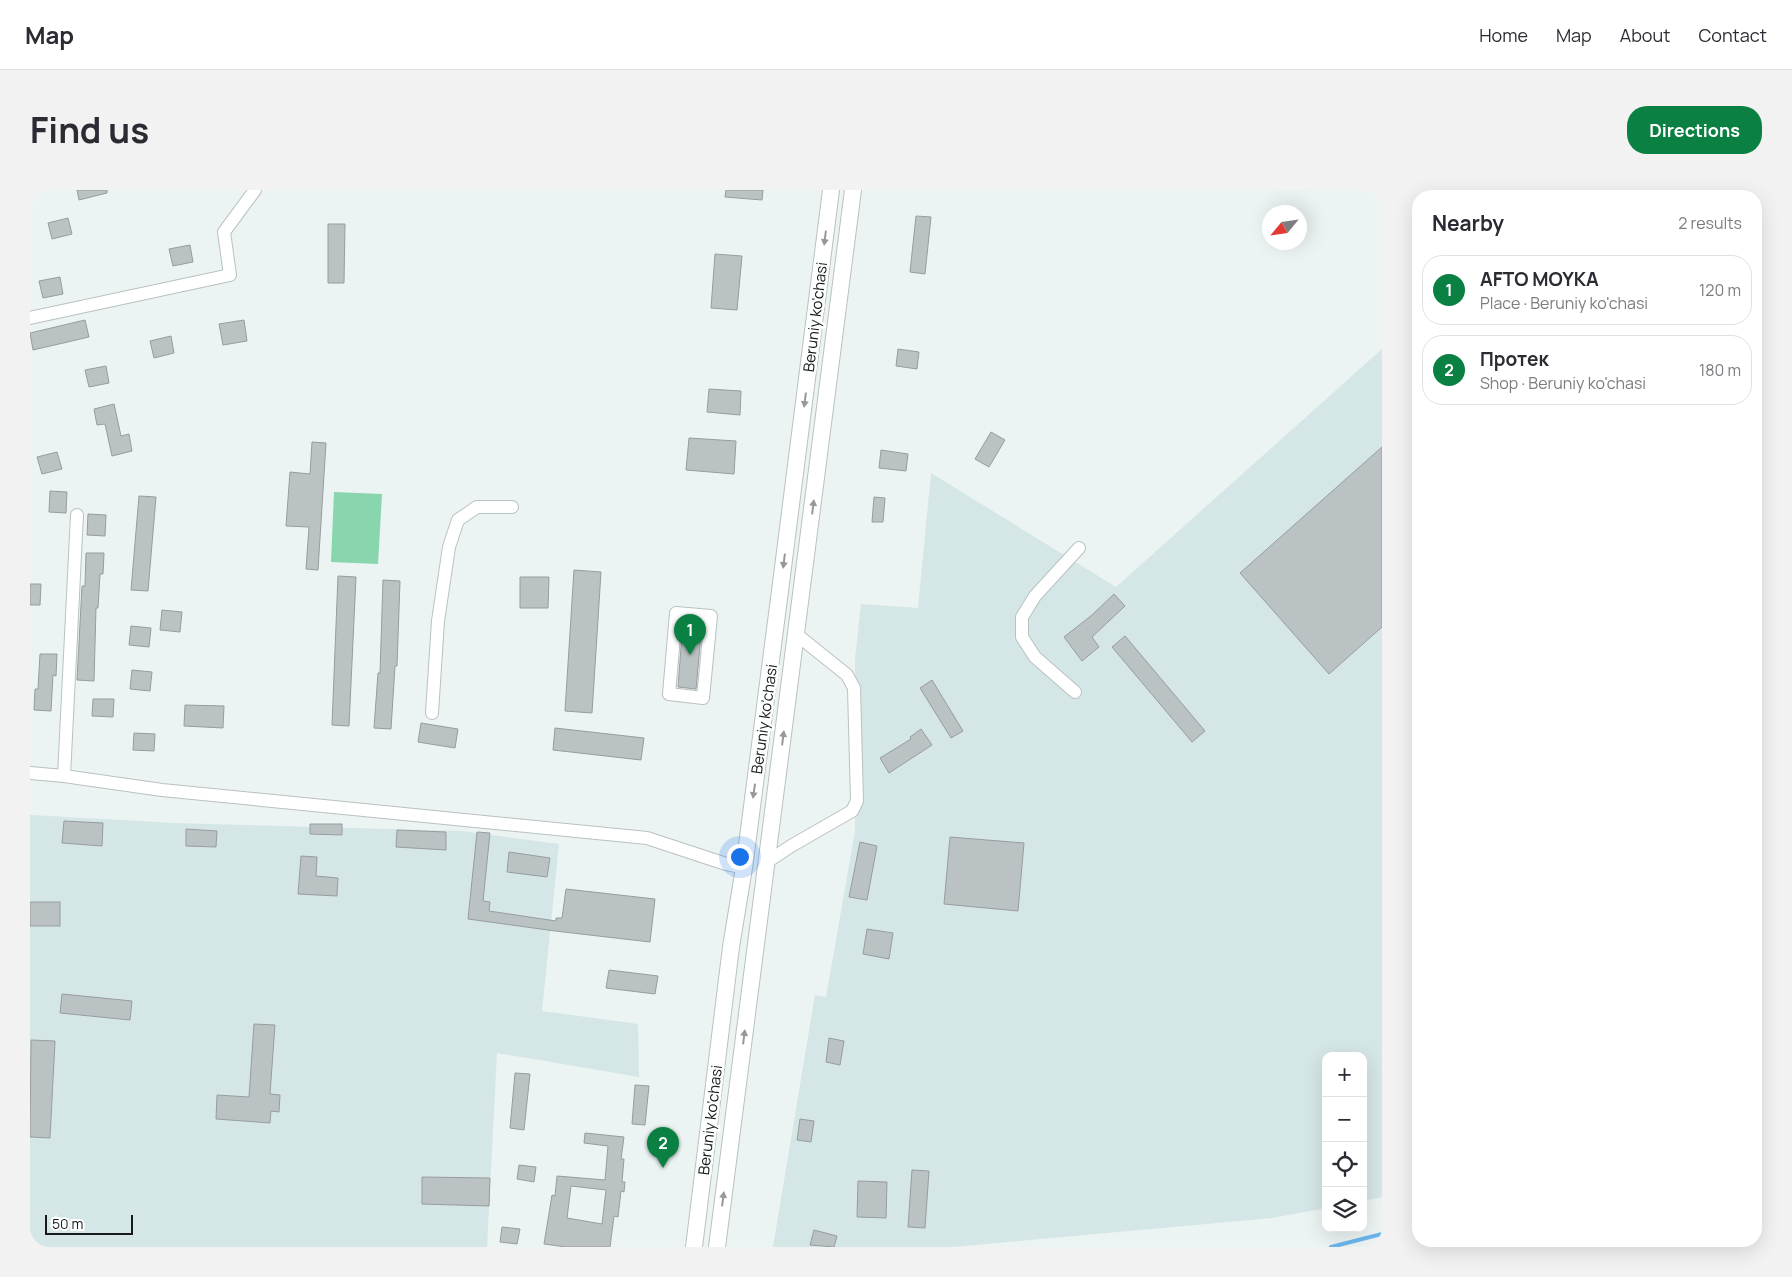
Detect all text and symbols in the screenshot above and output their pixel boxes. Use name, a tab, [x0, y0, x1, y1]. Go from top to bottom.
text: Map	[25, 18, 74, 51]
text: Home	[1479, 23, 1528, 47]
text: Map	[1556, 23, 1592, 47]
text: About	[1620, 23, 1670, 47]
text: Contact	[1698, 23, 1767, 47]
text: Find us	[30, 106, 149, 154]
button: Directions	[1627, 106, 1762, 154]
north arrow	[1262, 205, 1307, 250]
text: Nearby	[1432, 209, 1504, 237]
text: 2 results	[1678, 212, 1742, 234]
one-way arrow	[821, 231, 829, 247]
street label: Beruniy ko'chasi	[798, 261, 832, 373]
text: AFTO MOYKA	[1480, 266, 1599, 292]
text: 1	[1445, 279, 1453, 301]
text: 120 m	[1699, 279, 1741, 301]
text: Place · Beruniy ko'chasi	[1480, 292, 1648, 314]
text: Протек	[1480, 346, 1549, 372]
text: 2	[1444, 359, 1454, 381]
text: 180 m	[1699, 359, 1741, 381]
text: Shop · Beruniy ko'chasi	[1480, 372, 1646, 394]
one-way arrow	[801, 392, 809, 408]
one-way arrow	[809, 499, 817, 515]
one-way arrow	[780, 553, 788, 569]
pin: 1	[674, 614, 706, 655]
street label: Beruniy ko'chasi	[746, 663, 782, 775]
one-way arrow	[779, 729, 787, 745]
one-way arrow	[750, 784, 758, 800]
your location	[727, 844, 753, 870]
one-way arrow	[740, 1029, 748, 1045]
map controls	[1322, 1052, 1367, 1232]
button: +	[1322, 1052, 1367, 1097]
street label: Beruniy ko'chasi	[693, 1064, 727, 1176]
button: −	[1322, 1097, 1367, 1142]
pin: 2	[647, 1127, 679, 1168]
button: locate	[1322, 1142, 1367, 1187]
button: layers	[1322, 1187, 1367, 1232]
one-way arrow	[719, 1190, 727, 1206]
scale bar	[45, 1212, 132, 1235]
text: 50 m	[52, 1214, 83, 1233]

